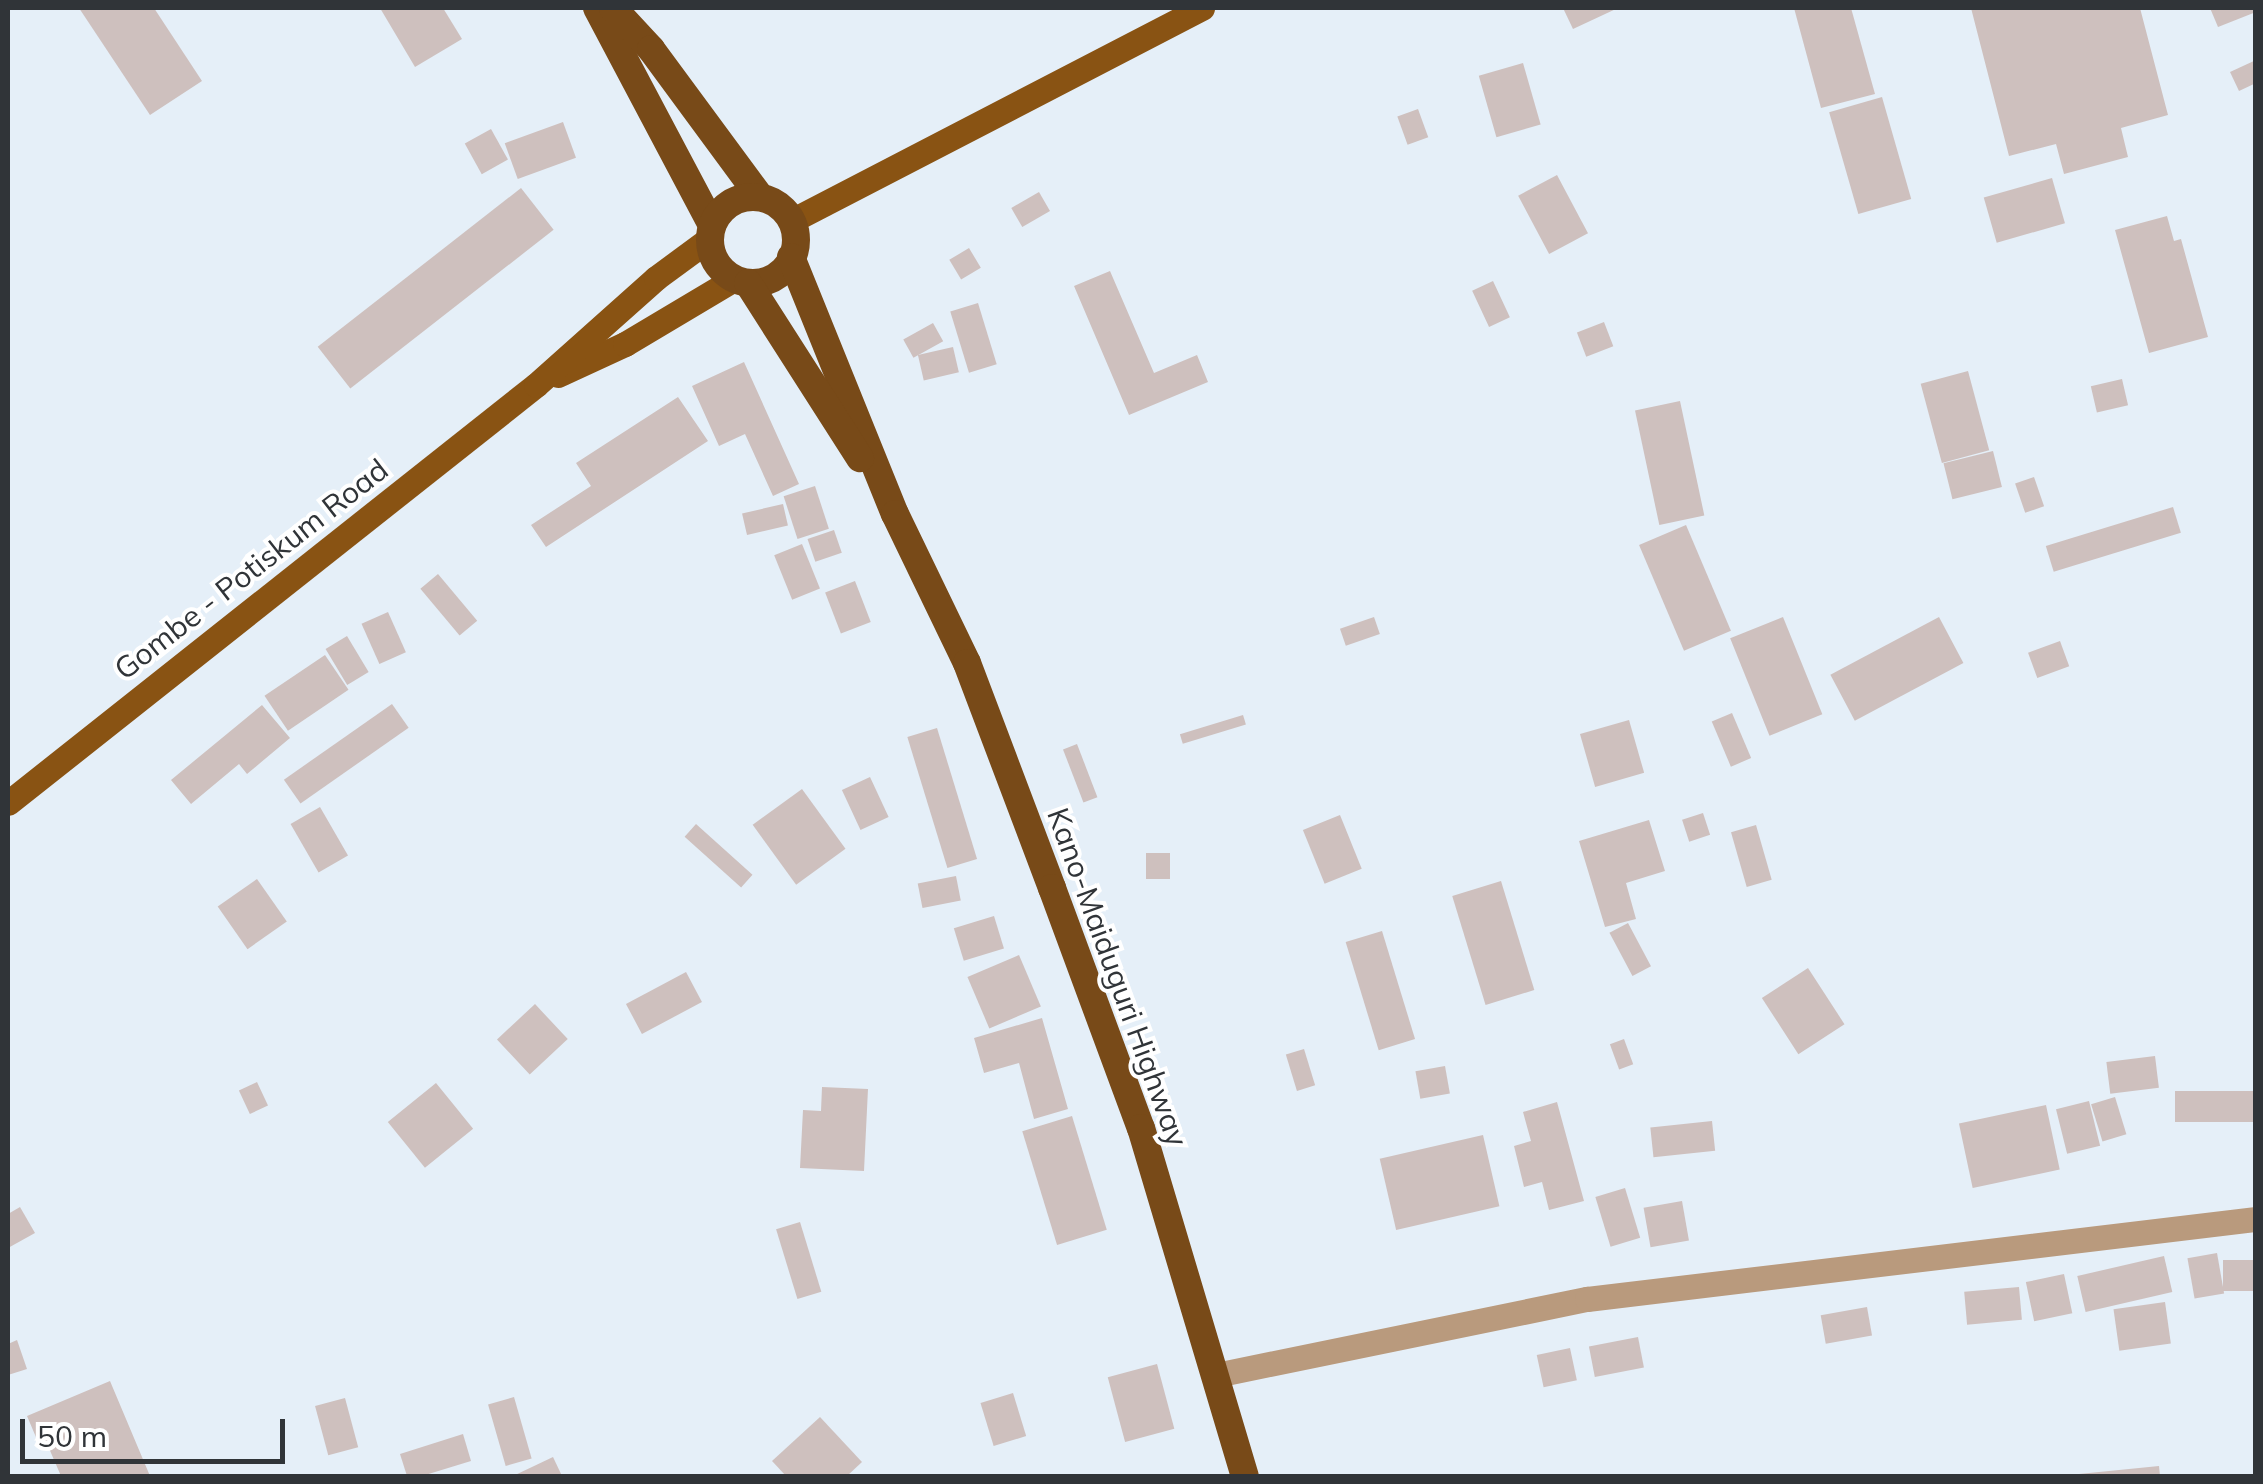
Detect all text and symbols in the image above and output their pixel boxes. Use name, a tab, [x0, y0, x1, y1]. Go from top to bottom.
street label: Gombe - Potiskum Road	[107, 451, 395, 687]
street label: Kano-Maiduguri Highway	[1040, 803, 1196, 1151]
scale bar	[25, 1399, 290, 1461]
text: 50 m	[37, 1417, 107, 1455]

